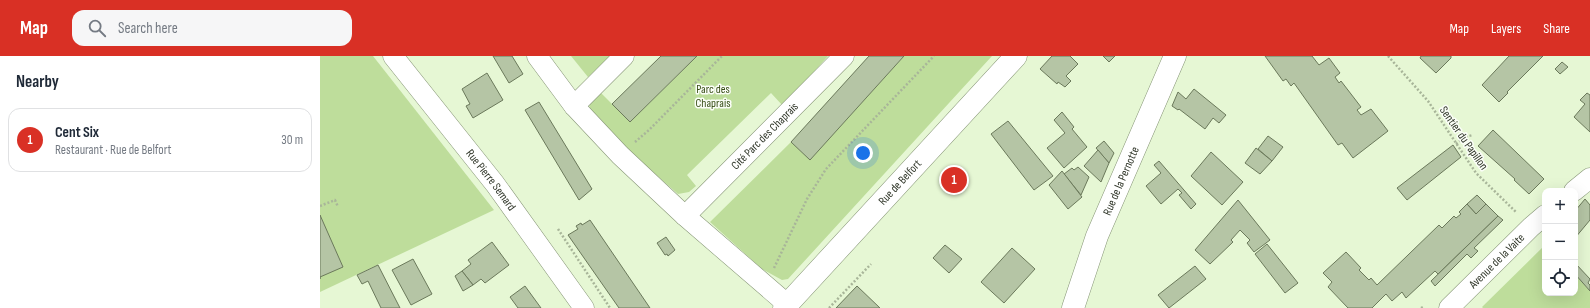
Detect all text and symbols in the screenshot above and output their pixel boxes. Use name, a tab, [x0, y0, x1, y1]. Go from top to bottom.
search box	[72, 10, 352, 46]
text: Map	[20, 17, 48, 40]
icon: search	[86, 17, 108, 39]
text: Search here	[118, 19, 178, 38]
text: Map	[1449, 20, 1469, 37]
text: Layers	[1491, 20, 1521, 37]
text: Share	[1543, 20, 1570, 37]
text: Nearby	[16, 72, 59, 92]
park label: Parc des Chaprais	[696, 82, 730, 111]
street label: Cité Parc des Chaprais	[728, 99, 802, 173]
street label: Sentier du Papillon	[1436, 103, 1491, 173]
text: Cent Six	[55, 123, 99, 142]
text: 1	[27, 132, 33, 148]
text: 30 m	[281, 132, 303, 148]
text: Restaurant · Rue de Belfort	[55, 142, 172, 158]
your location	[853, 143, 873, 163]
street label: Rue de la Pernotte	[1100, 144, 1143, 218]
street label: Rue Pierre Semard	[462, 146, 519, 214]
street label: Rue de Belfort	[875, 156, 925, 209]
pin: 1	[941, 165, 967, 195]
map controls	[1542, 188, 1578, 296]
button: +	[1542, 188, 1578, 224]
button: −	[1542, 224, 1578, 260]
street label: Avenue de la Vaite	[1465, 230, 1528, 293]
button: locate	[1542, 260, 1578, 296]

